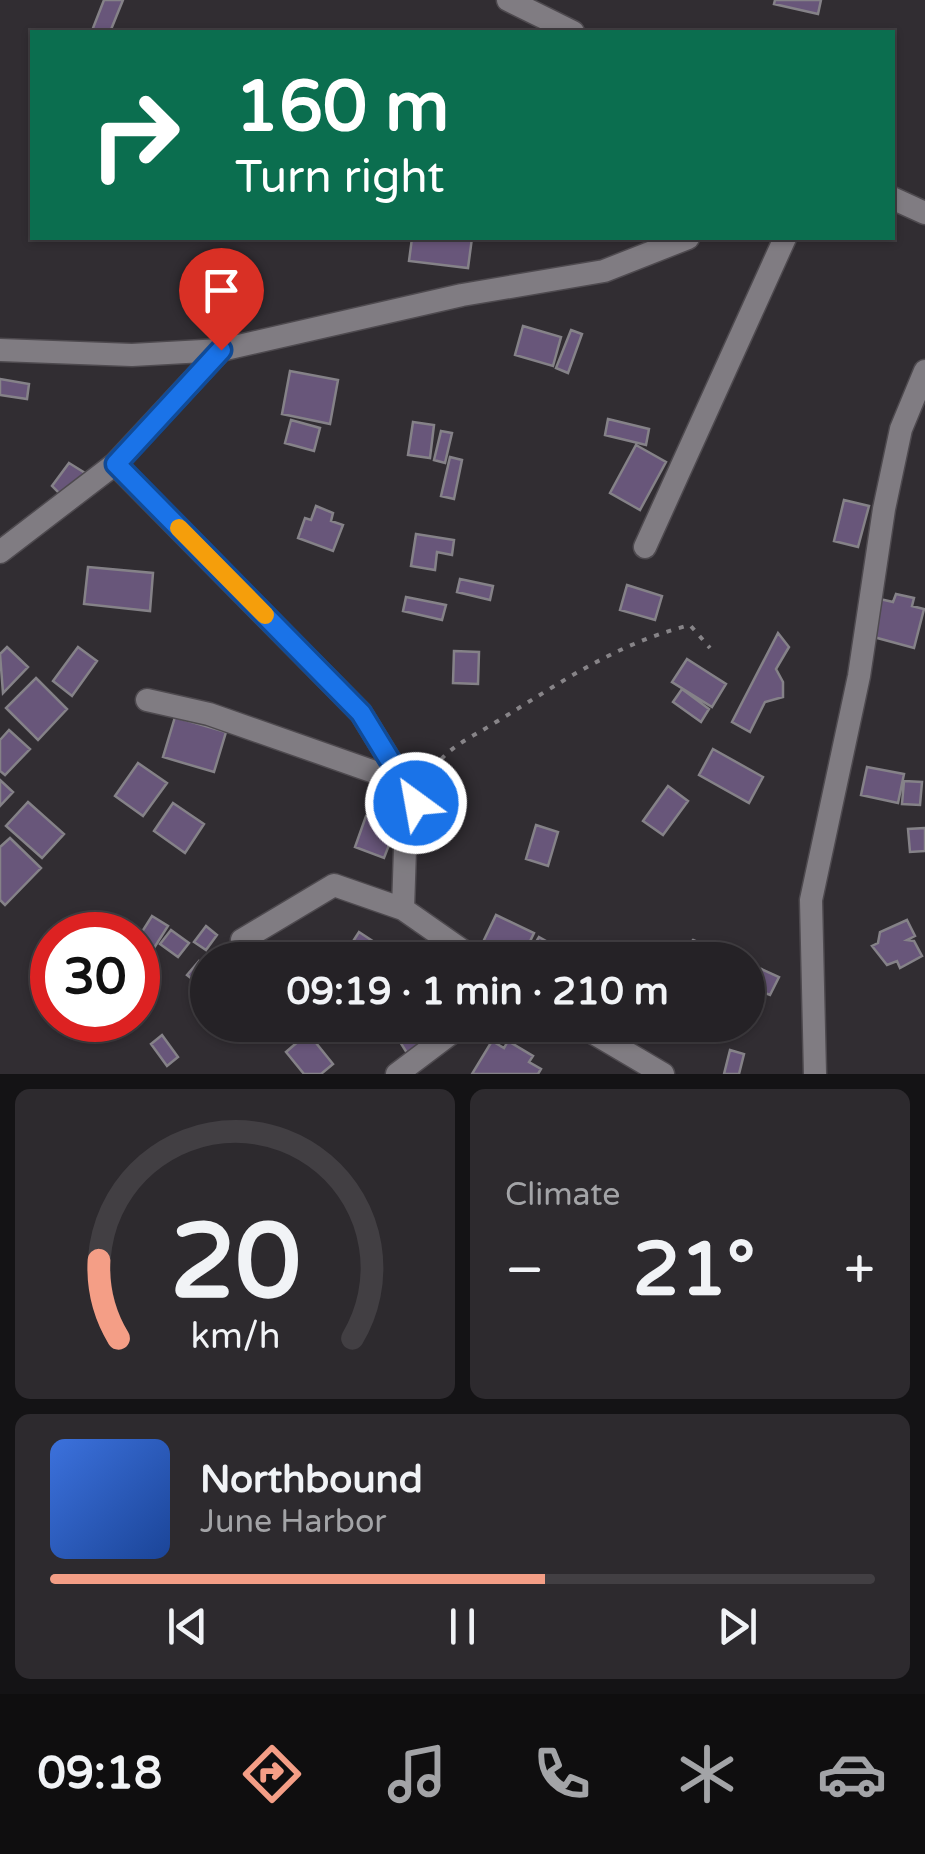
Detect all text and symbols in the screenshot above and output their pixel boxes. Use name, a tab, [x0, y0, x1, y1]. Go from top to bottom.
text: 160 m	[235, 66, 449, 150]
icon: right	[70, 70, 200, 200]
text: Turn right	[235, 151, 444, 205]
pin	[179, 248, 264, 351]
icon: arrive	[194, 263, 249, 318]
position arrow	[364, 751, 468, 855]
speed limit sign: 30	[30, 912, 160, 1042]
text: 09:19 · 1 min · 210 m	[286, 969, 669, 1015]
text: Climate	[505, 1176, 620, 1214]
text: 20	[170, 1201, 300, 1326]
text: 21°	[633, 1225, 755, 1315]
text: −	[505, 1238, 544, 1304]
text: +	[844, 1238, 875, 1304]
text: km/h	[190, 1315, 280, 1358]
text: Northbound	[200, 1457, 423, 1503]
text: June Harbor	[200, 1503, 387, 1541]
icon: previous	[160, 1599, 215, 1654]
icon: pause	[435, 1599, 490, 1654]
icon: next	[710, 1599, 765, 1654]
icon: directions	[237, 1739, 307, 1809]
icon: music	[382, 1739, 452, 1809]
icon: phone	[527, 1739, 597, 1809]
icon: climate	[672, 1739, 742, 1809]
icon: car	[817, 1739, 887, 1809]
text: 09:18	[38, 1747, 162, 1801]

